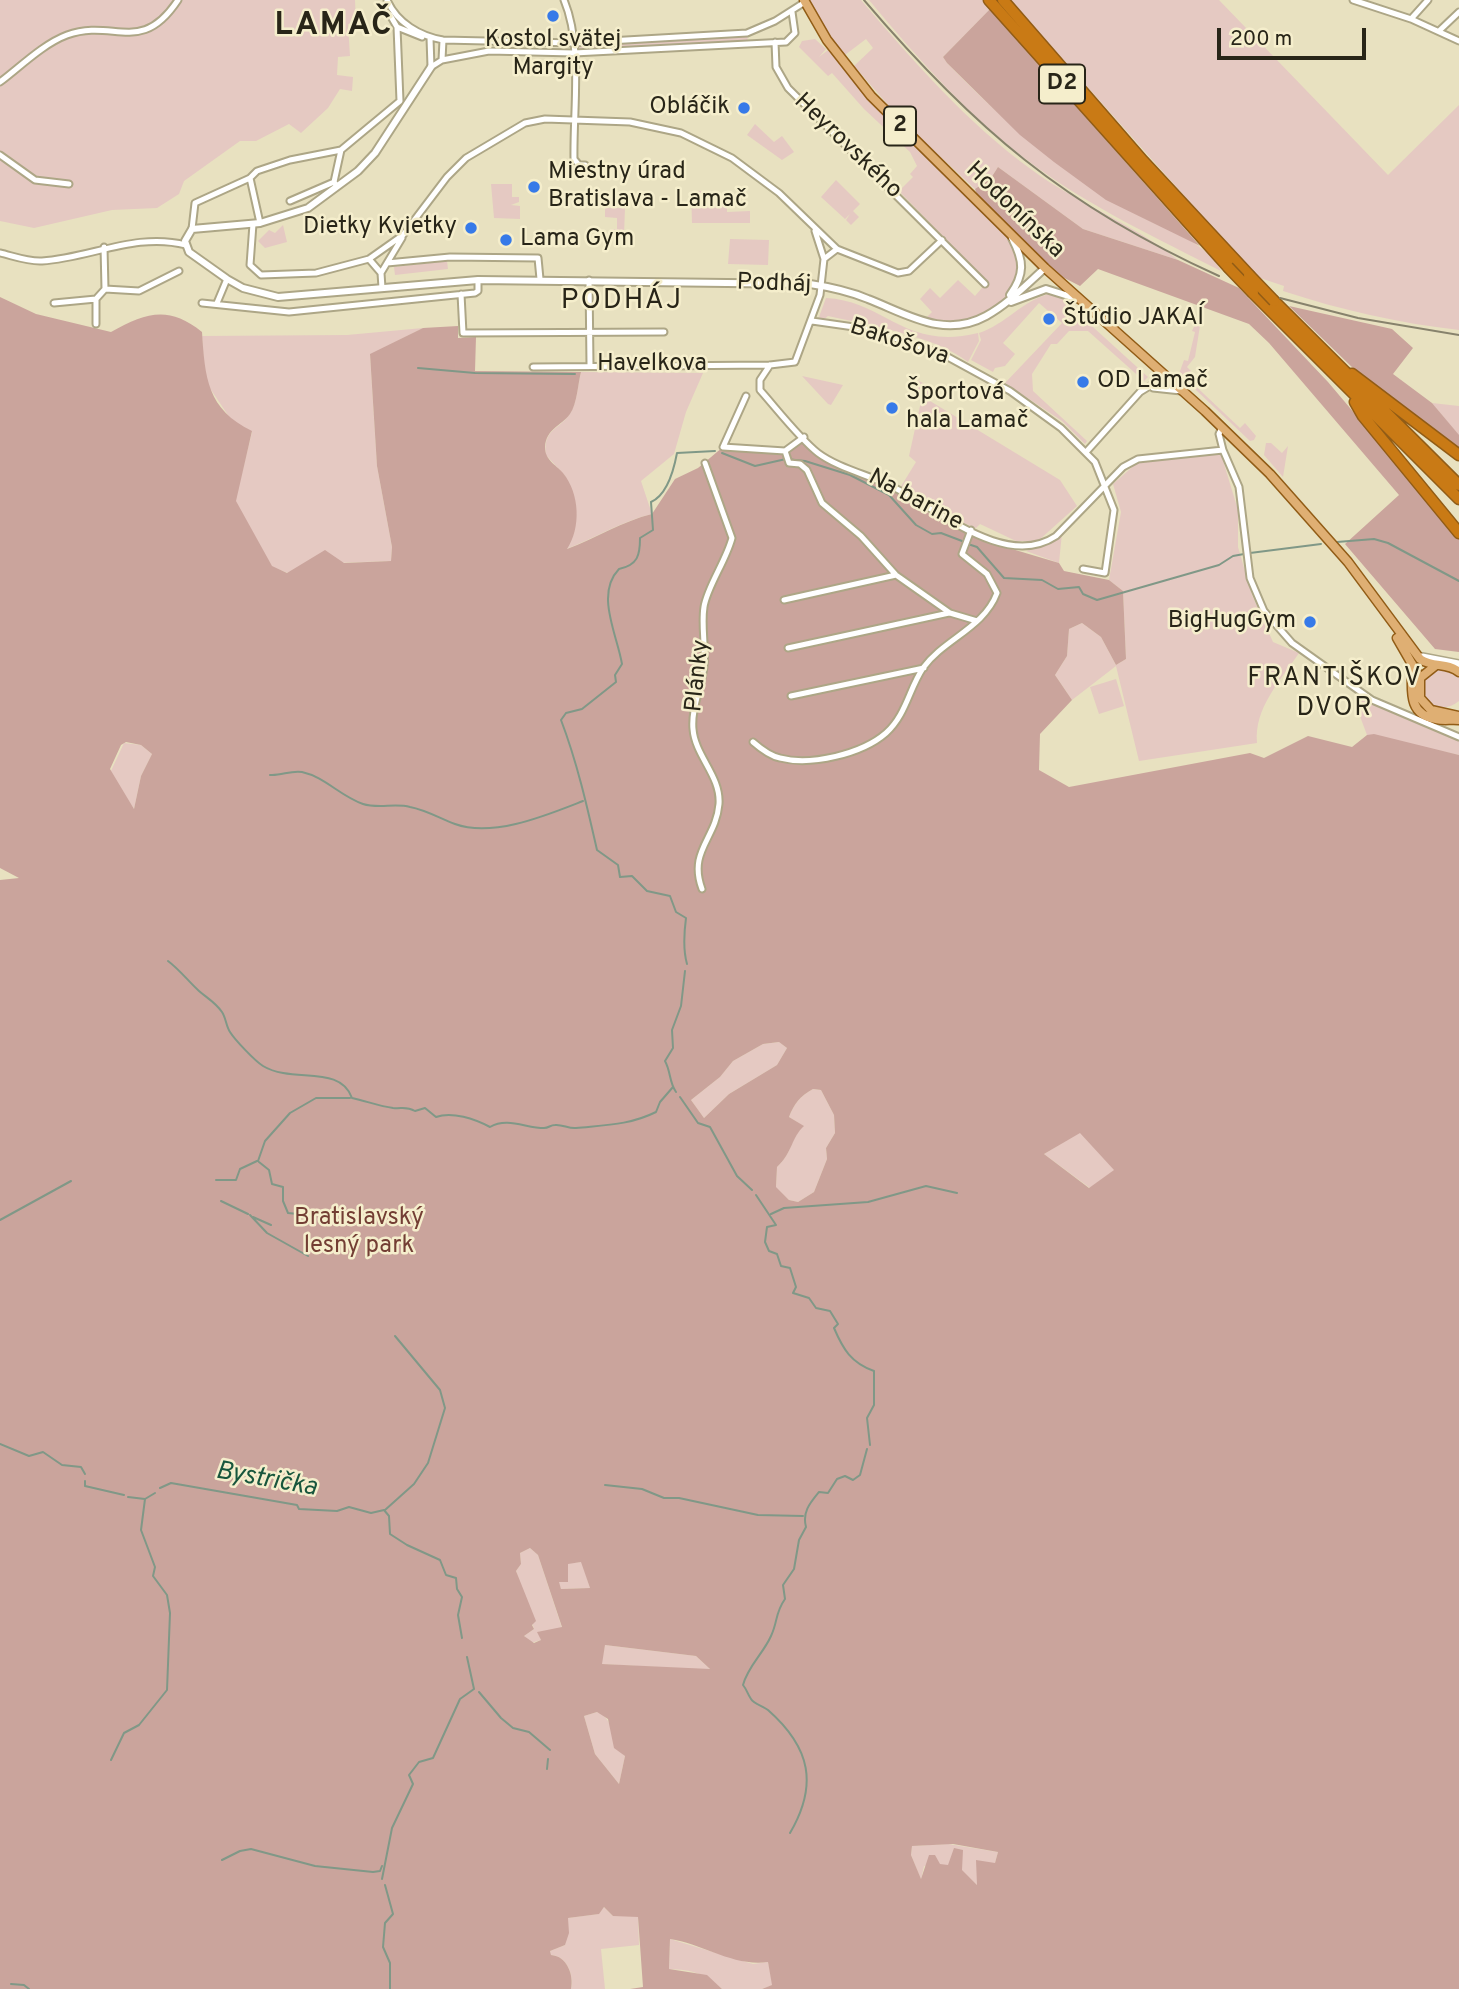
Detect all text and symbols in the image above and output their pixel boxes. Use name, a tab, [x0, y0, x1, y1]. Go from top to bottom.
marker: Kostol svätej Margity	[545, 8, 561, 24]
district label: LAMAČ	[275, 9, 393, 47]
scale bar	[1221, 14, 1370, 58]
text: 200 m	[1230, 26, 1292, 53]
place label: Kostol svätej Margity	[485, 27, 621, 83]
road number: D2	[1039, 64, 1085, 104]
street label: Heyrovského	[787, 88, 907, 206]
place label: Obláčik	[649, 94, 730, 122]
marker: Obláčik	[736, 100, 752, 116]
road number: 2	[884, 106, 916, 146]
street label: Hodonínska	[958, 157, 1070, 265]
place label: Miestny úrad Bratislava - Lamač	[548, 159, 747, 215]
marker: Miestny úrad Bratislava - Lamač	[526, 179, 542, 195]
place label: Dietky Kvietky	[303, 214, 457, 242]
marker: Dietky Kvietky	[463, 220, 479, 236]
place label: Lama Gym	[520, 226, 634, 254]
marker: Lama Gym	[498, 232, 514, 248]
street label: Podháj	[736, 269, 812, 301]
district label: PODHÁJ	[562, 285, 682, 319]
place label: Štúdio JAKAÍ	[1063, 305, 1204, 333]
marker: Štúdio JAKAÍ	[1041, 311, 1057, 327]
street label: Bakošova	[846, 313, 952, 373]
street label: Havelkova	[597, 351, 707, 379]
place label: OD Lamač	[1097, 368, 1208, 396]
marker: OD Lamač	[1075, 374, 1091, 390]
place label: Športová hala Lamač	[906, 380, 1029, 436]
marker: Športová hala Lamač	[884, 400, 900, 416]
street label: Na barine	[863, 464, 967, 538]
place label: BigHugGym	[1168, 608, 1296, 636]
marker: BigHugGym	[1302, 614, 1318, 630]
street label: Plánky	[681, 638, 717, 714]
district label: FRANTIŠKOV DVOR	[1249, 664, 1421, 726]
park label: Bratislavský lesný park	[294, 1205, 424, 1261]
water label: Bystrička	[213, 1457, 319, 1505]

